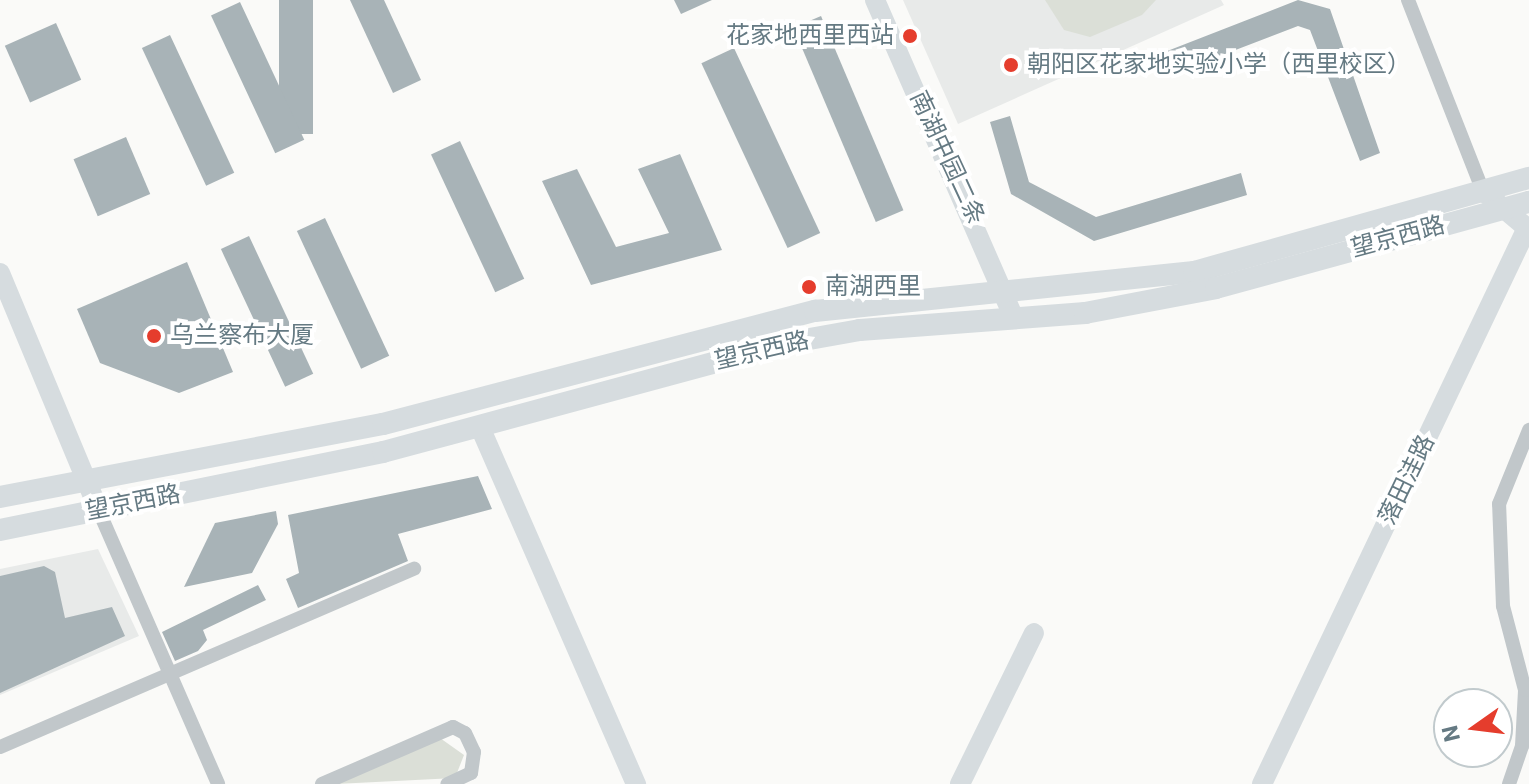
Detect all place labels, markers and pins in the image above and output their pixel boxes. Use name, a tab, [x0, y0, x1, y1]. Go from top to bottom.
place label: 花家地西里西站	[726, 22, 894, 50]
marker: 花家地西里西站	[901, 27, 919, 45]
place label: 朝阳区花家地实验小学（西里校区）	[1027, 51, 1411, 79]
marker: 朝阳区花家地实验小学（西里校区）	[1002, 56, 1020, 74]
place label: 南湖西里	[825, 273, 921, 301]
marker: 南湖西里	[800, 278, 818, 296]
place label: 乌兰察布大厦	[170, 322, 314, 350]
marker: 乌兰察布大厦	[145, 327, 163, 345]

